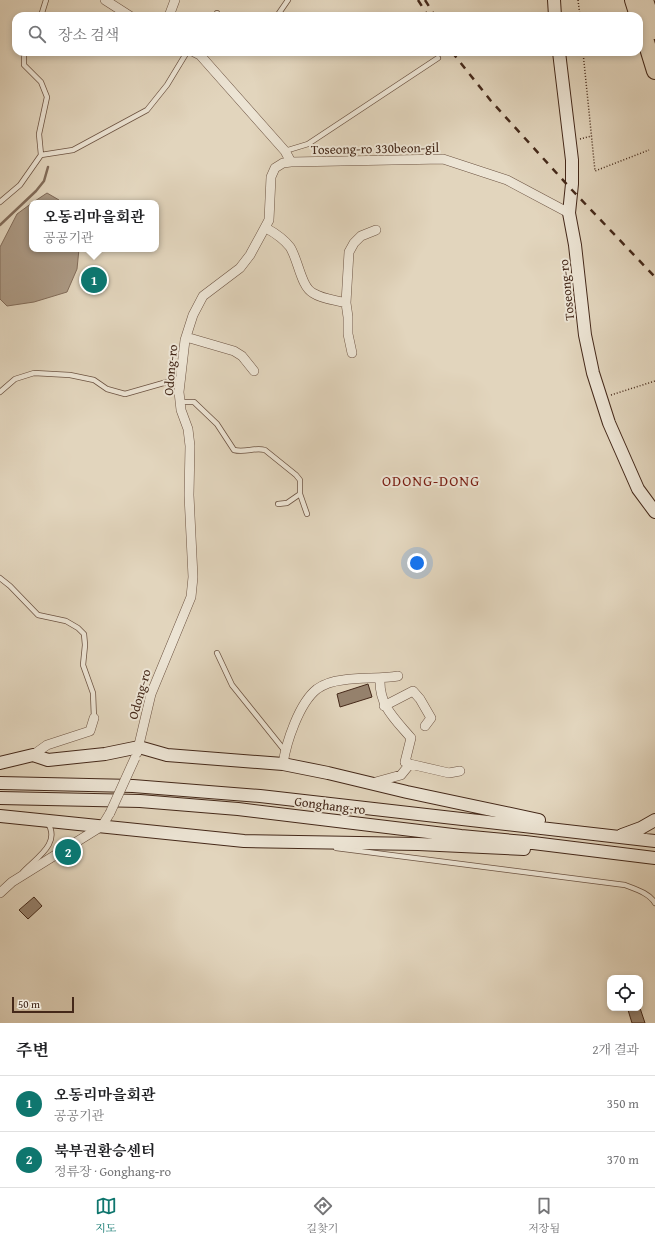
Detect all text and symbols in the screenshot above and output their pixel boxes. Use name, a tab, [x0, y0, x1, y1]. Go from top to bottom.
search box	[12, 12, 643, 56]
icon: search	[26, 23, 48, 45]
text: 장소 검색	[58, 24, 119, 45]
street label: Toseong-ro 330beon-gil	[311, 138, 439, 159]
popup	[29, 200, 159, 252]
text: 오동리마을회관	[43, 206, 145, 227]
text: 공공기관	[43, 228, 94, 247]
street label: Toseong-ro	[554, 258, 579, 321]
pin: 1	[81, 265, 107, 295]
street label: Odong-ro	[159, 343, 182, 397]
district label: ODONG-DONG	[382, 470, 480, 491]
your location	[407, 553, 427, 573]
street label: Odong-ro	[123, 666, 156, 722]
street label: Gonghang-ro	[293, 792, 367, 819]
pin: 2	[55, 837, 81, 867]
map controls	[607, 975, 643, 1011]
button: locate	[607, 975, 643, 1011]
scale bar	[12, 995, 74, 1014]
text: 50 m	[18, 996, 40, 1012]
text: 주변	[16, 1037, 49, 1062]
text: 2개 결과	[592, 1040, 639, 1059]
text: 오동리마을회관	[54, 1084, 155, 1105]
text: 1	[26, 1094, 32, 1113]
text: 350 m	[607, 1094, 639, 1113]
text: 공공기관	[54, 1106, 104, 1125]
text: 북부권환승센터	[54, 1140, 155, 1161]
text: 2	[26, 1150, 32, 1169]
text: 370 m	[607, 1150, 639, 1169]
text: 정류장 · Gonghang-ro	[54, 1162, 171, 1181]
tab: 지도	[95, 1195, 117, 1236]
tab: 길찾기	[307, 1195, 338, 1236]
tab: 저장됨	[528, 1195, 560, 1236]

